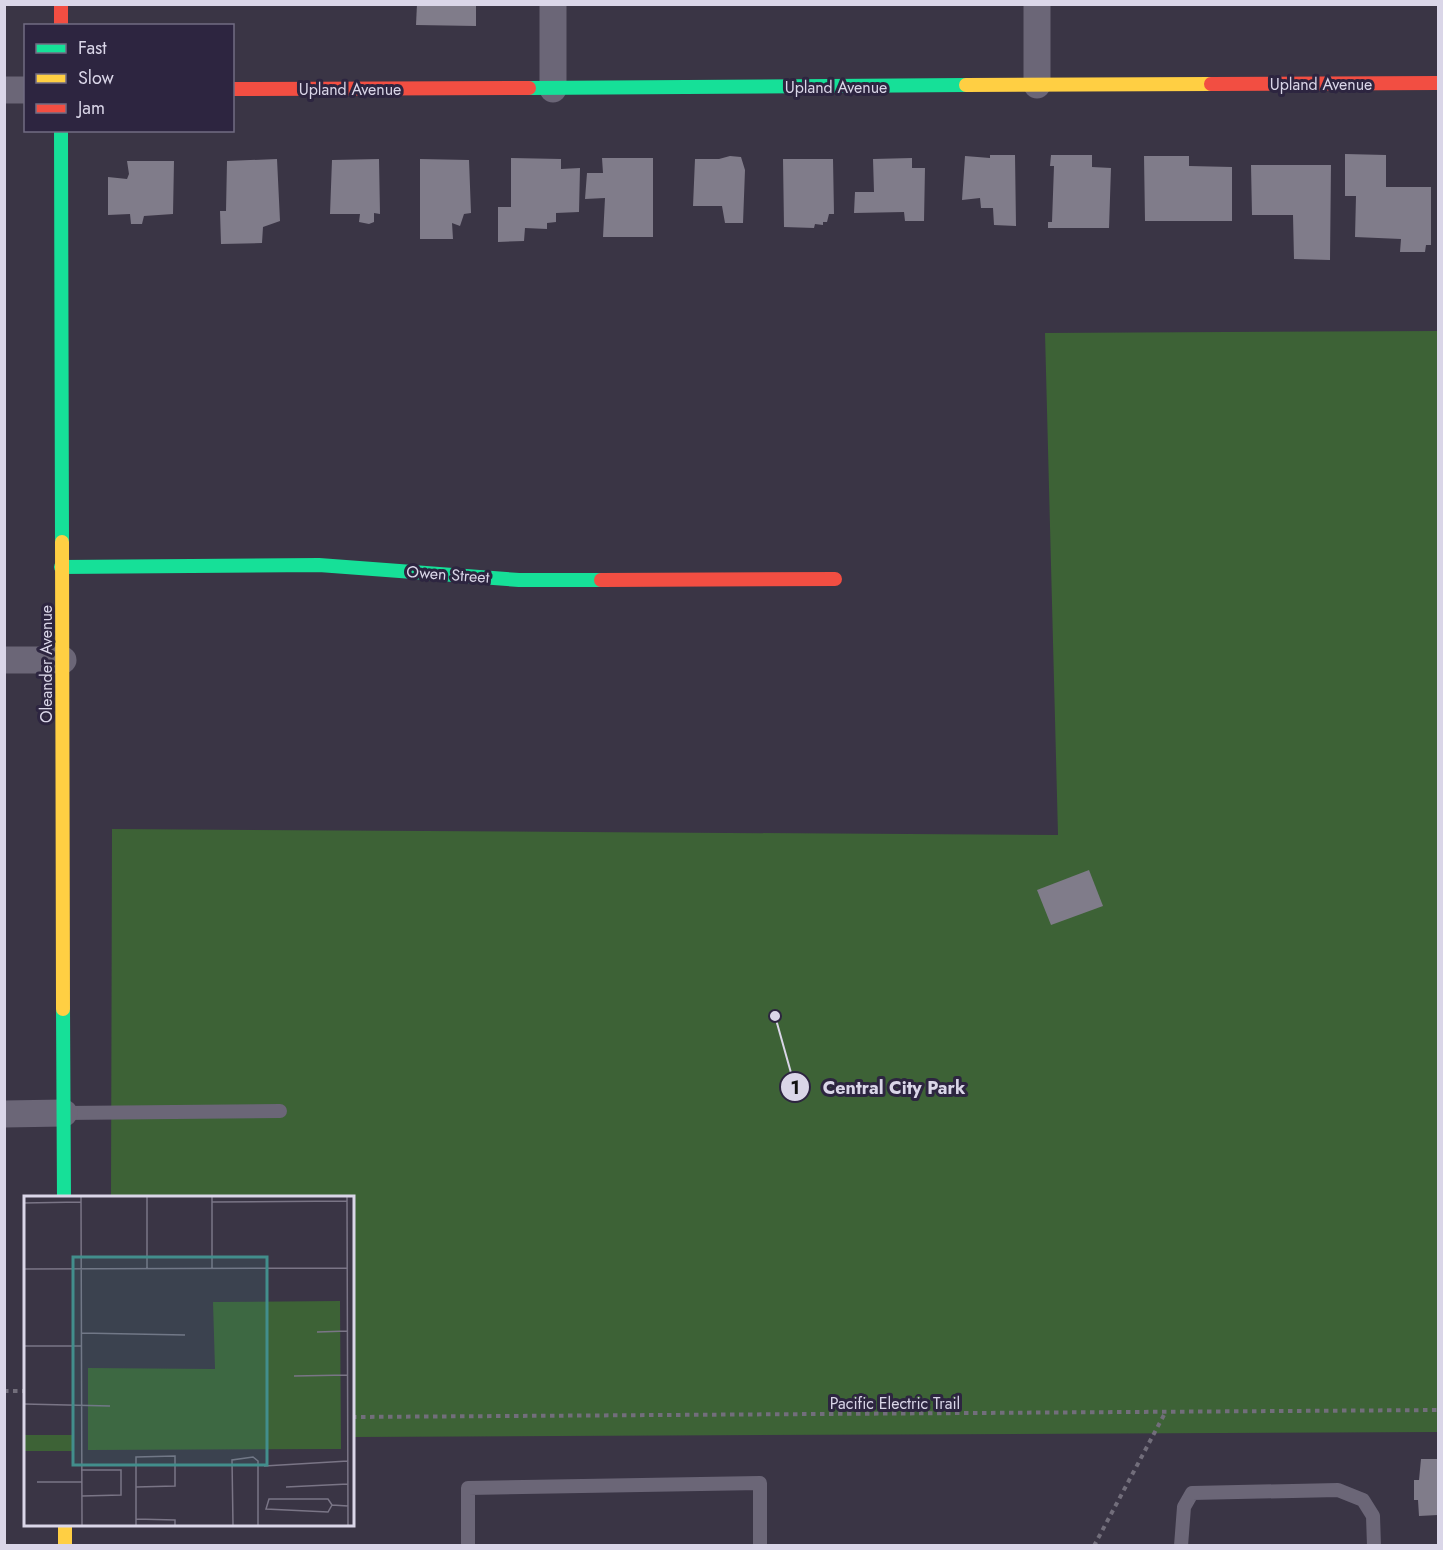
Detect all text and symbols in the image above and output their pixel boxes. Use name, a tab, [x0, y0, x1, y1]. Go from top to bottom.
legend	[24, 24, 234, 132]
text: Fast	[78, 35, 107, 61]
text: Slow	[78, 65, 115, 91]
street label: Upland Avenue	[1270, 73, 1372, 96]
street label: Upland Avenue	[785, 76, 887, 99]
street label: Upland Avenue	[299, 78, 401, 101]
text: Jam	[76, 95, 105, 121]
street label: Owen Street	[406, 560, 490, 589]
street label: Oleander Avenue	[35, 605, 58, 723]
callout: Central City Park	[780, 1069, 977, 1105]
text: 1	[790, 1075, 800, 1101]
text: Central City Park	[823, 1075, 966, 1101]
inset map	[24, 1196, 354, 1526]
street label: Pacific Electric Trail	[830, 1392, 960, 1415]

